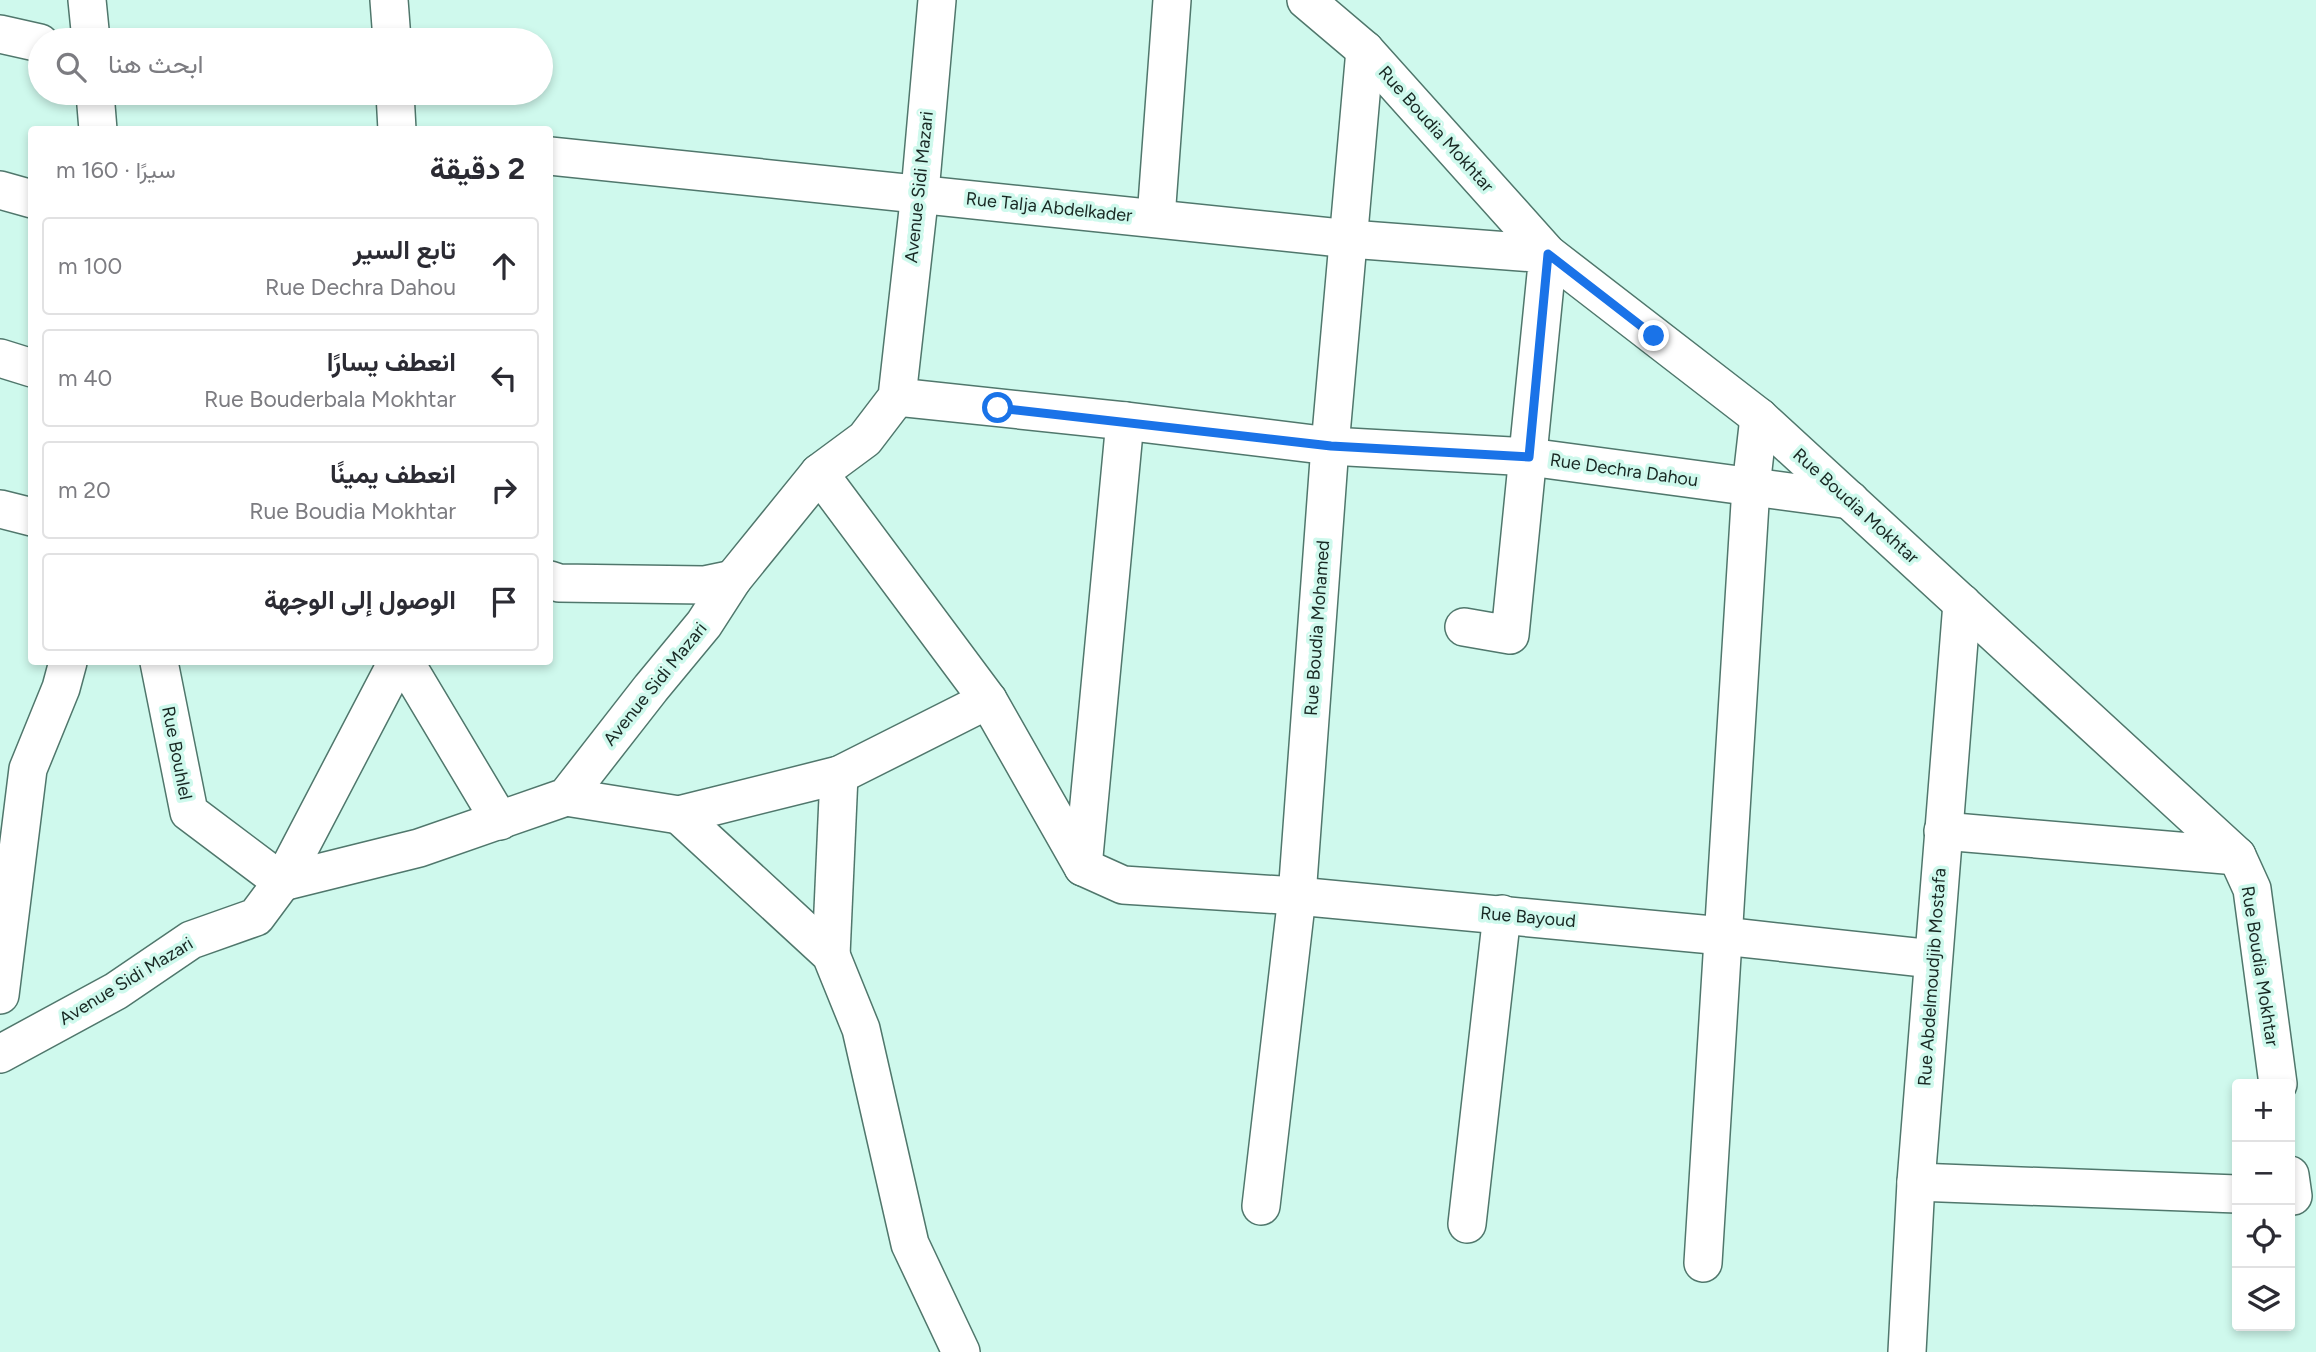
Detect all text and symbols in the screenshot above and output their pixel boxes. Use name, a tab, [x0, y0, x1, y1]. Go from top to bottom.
search box	[28, 28, 553, 105]
icon: search	[52, 48, 90, 86]
text: ابحث هنا	[108, 48, 204, 80]
street label: Rue Boudia Mokhtar	[1374, 61, 1498, 197]
street label: Avenue Sidi Mazari	[900, 110, 938, 264]
text: 2 دقيقة	[430, 150, 525, 187]
text: سيرًا · 160 m	[56, 156, 176, 184]
street label: Rue Talja Abdelkader	[965, 187, 1133, 227]
text: تابع السير	[353, 234, 456, 266]
icon: ahead	[485, 247, 523, 285]
text: 100 m	[58, 252, 122, 280]
text: Rue Dechra Dahou	[265, 273, 456, 301]
route end	[1638, 320, 1669, 351]
text: انعطف يسارًا	[327, 346, 456, 378]
icon: left	[485, 359, 523, 397]
text: 40 m	[58, 364, 112, 392]
text: Rue Bouderbala Mokhtar	[204, 385, 456, 413]
route start	[982, 392, 1013, 423]
street label: Rue Boudia Mokhtar	[1788, 444, 1924, 568]
street label: Rue Dechra Dahou	[1549, 449, 1699, 491]
text: انعطف يمينًا	[330, 458, 456, 490]
icon: right	[485, 471, 523, 509]
text: 20 m	[58, 476, 111, 504]
text: Rue Boudia Mokhtar	[249, 497, 456, 525]
street label: Rue Boudia Mohamed	[1300, 539, 1334, 717]
icon: arrive	[485, 583, 523, 621]
text: الوصول إلى الوجهة	[264, 584, 456, 616]
street label: Avenue Sidi Mazari	[598, 618, 712, 750]
street label: Rue Bouhlel	[157, 704, 197, 802]
street label: Rue Abdelmoudjib Mostafa	[1913, 867, 1951, 1087]
street label: Rue Boudia Mokhtar	[2236, 884, 2284, 1048]
street label: Rue Bayoud	[1479, 902, 1577, 932]
street label: Avenue Sidi Mazari	[55, 932, 197, 1030]
map controls	[2232, 1079, 2295, 1331]
button: +	[2232, 1079, 2295, 1142]
button: −	[2232, 1142, 2295, 1205]
button: locate	[2232, 1205, 2295, 1268]
button: layers	[2232, 1268, 2295, 1331]

